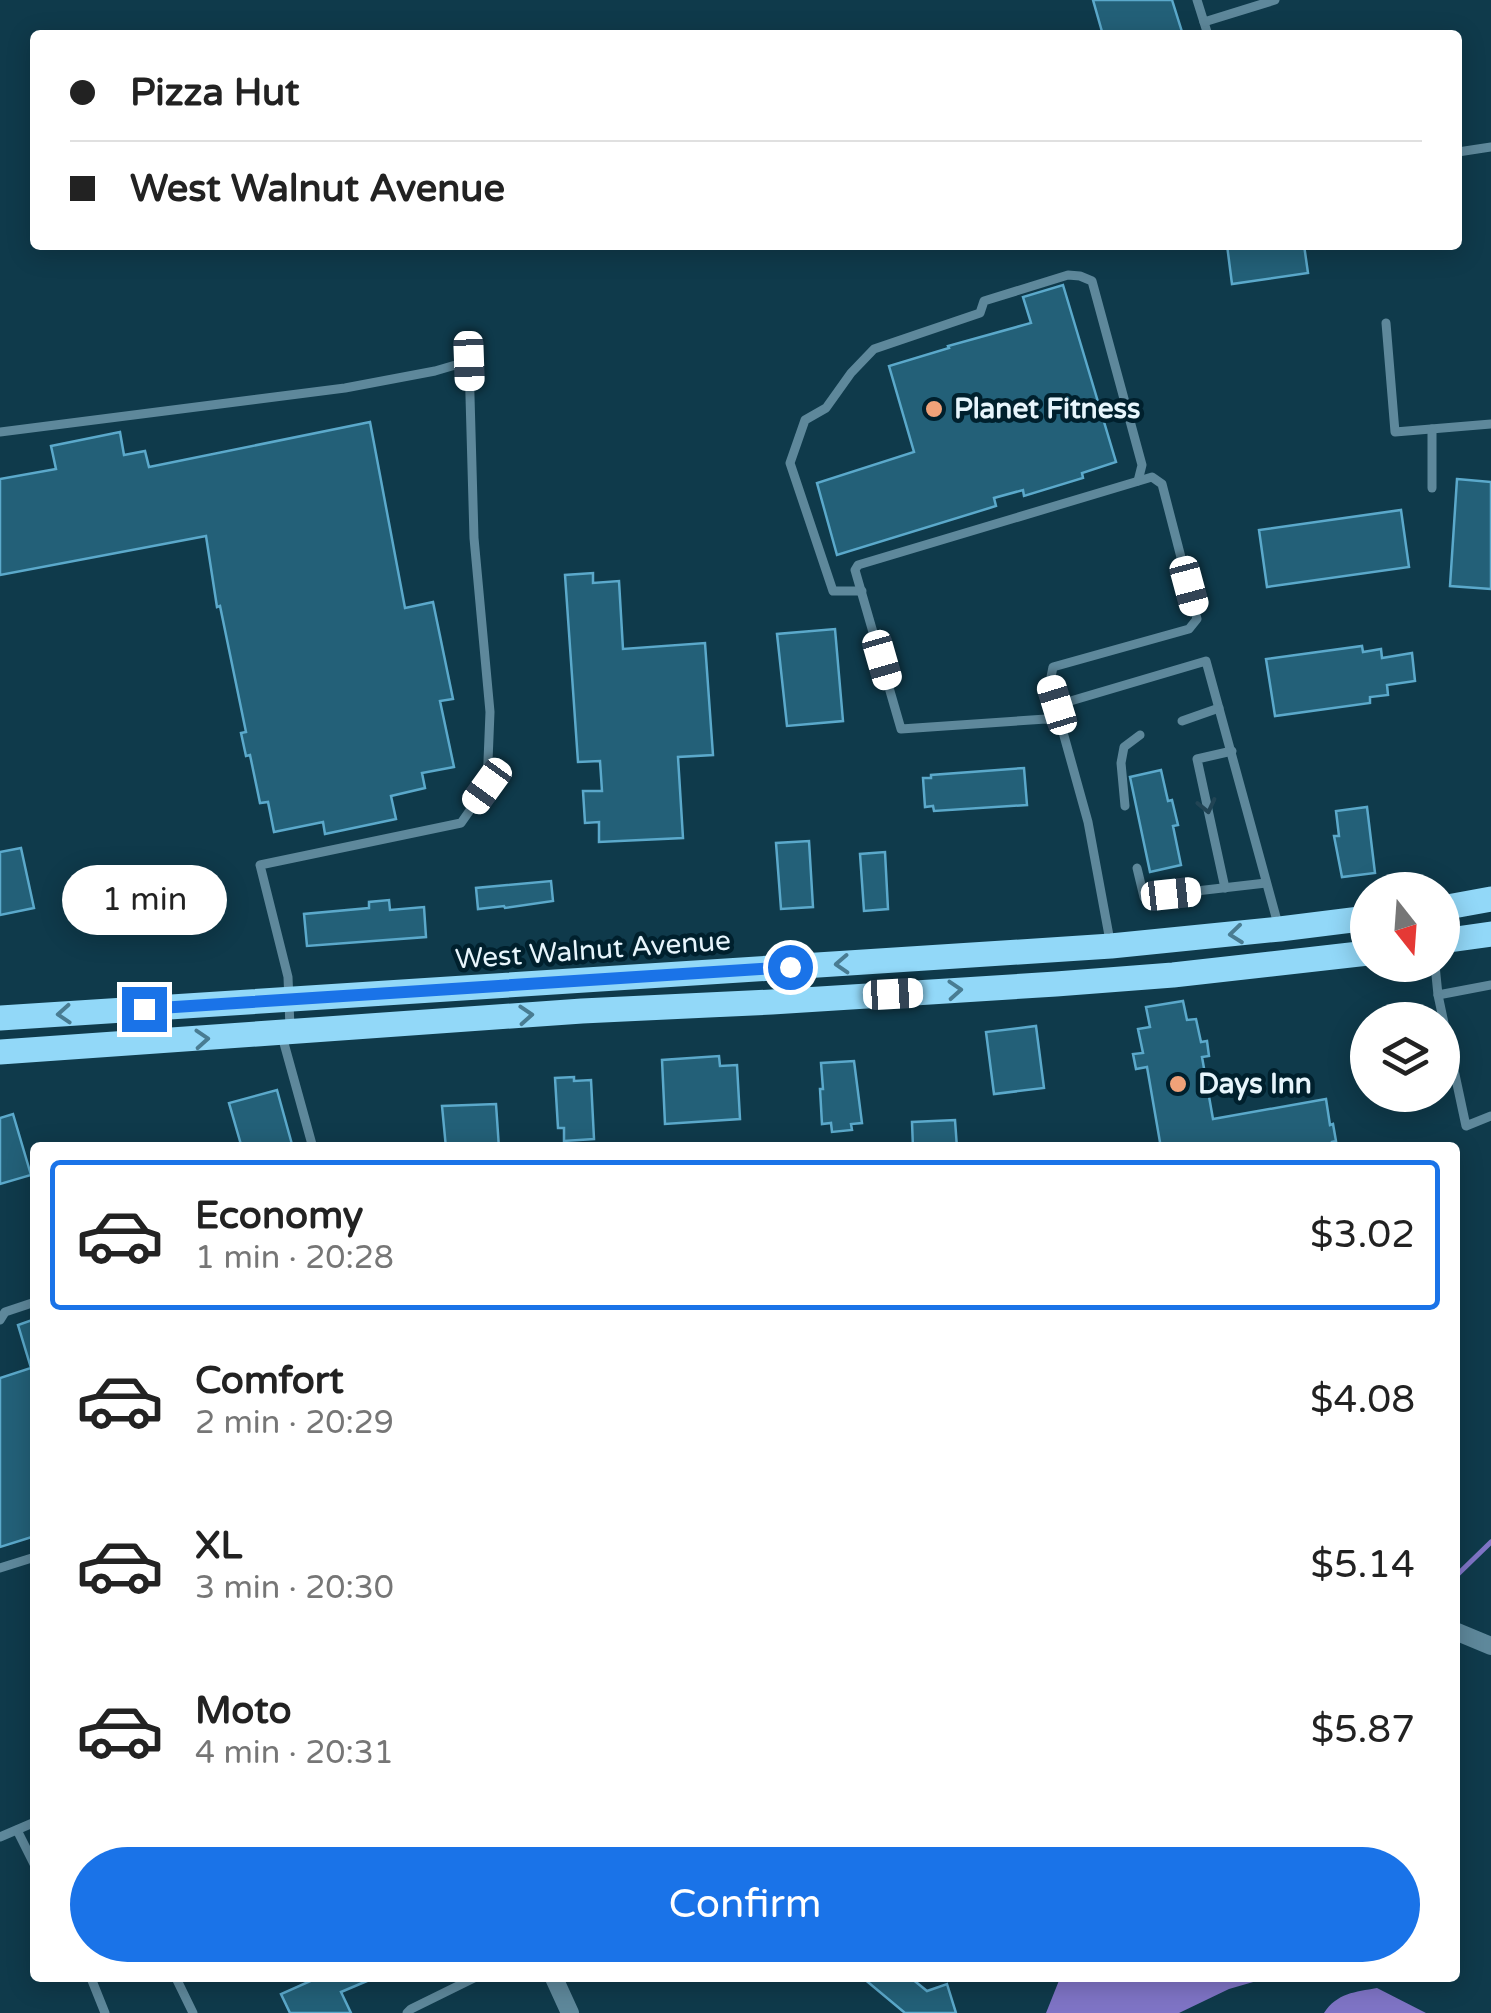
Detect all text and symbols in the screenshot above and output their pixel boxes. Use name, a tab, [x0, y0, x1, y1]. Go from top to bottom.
text: Pizza Hut	[130, 70, 300, 116]
text: West Walnut Avenue	[130, 166, 505, 212]
car	[453, 330, 485, 392]
place label: Planet Fitness	[954, 392, 1140, 426]
marker: Planet Fitness	[923, 398, 945, 420]
car	[1167, 553, 1211, 619]
car	[859, 627, 905, 693]
car	[1034, 672, 1080, 738]
car	[457, 753, 517, 819]
one-way arrow	[1195, 797, 1216, 814]
callout: 1 min	[62, 864, 226, 934]
north arrow	[1350, 872, 1460, 982]
map controls	[1350, 872, 1460, 1112]
car	[1140, 876, 1202, 912]
text: 1 min	[102, 881, 187, 919]
street label: West Walnut Avenue	[454, 923, 732, 977]
one-way arrow	[1228, 923, 1244, 944]
route start	[768, 945, 813, 990]
one-way arrow	[834, 953, 850, 974]
car	[862, 977, 924, 1011]
one-way arrow	[948, 980, 964, 1001]
route end	[122, 987, 167, 1032]
button: layers	[1350, 1002, 1460, 1112]
one-way arrow	[55, 1003, 71, 1024]
one-way arrow	[519, 1005, 535, 1026]
one-way arrow	[195, 1029, 211, 1050]
place label: Days Inn	[1198, 1067, 1312, 1101]
marker: Days Inn	[1167, 1073, 1189, 1095]
icon: car	[75, 1190, 165, 1280]
text: Economy	[195, 1193, 363, 1239]
text: $3.02	[1310, 1212, 1415, 1258]
text: 1 min · 20:28	[195, 1239, 394, 1277]
icon: car	[75, 1355, 165, 1445]
text: Comfort	[195, 1358, 344, 1404]
text: $4.08	[1310, 1377, 1415, 1423]
text: 2 min · 20:29	[195, 1404, 394, 1442]
icon: car	[75, 1520, 165, 1610]
text: XL	[195, 1523, 242, 1569]
text: $5.14	[1310, 1542, 1415, 1588]
text: 3 min · 20:30	[195, 1569, 394, 1607]
icon: car	[75, 1685, 165, 1775]
text: Moto	[195, 1688, 291, 1734]
text: $5.87	[1311, 1707, 1415, 1753]
text: 4 min · 20:31	[195, 1734, 394, 1772]
button: Confirm	[70, 1847, 1420, 1962]

